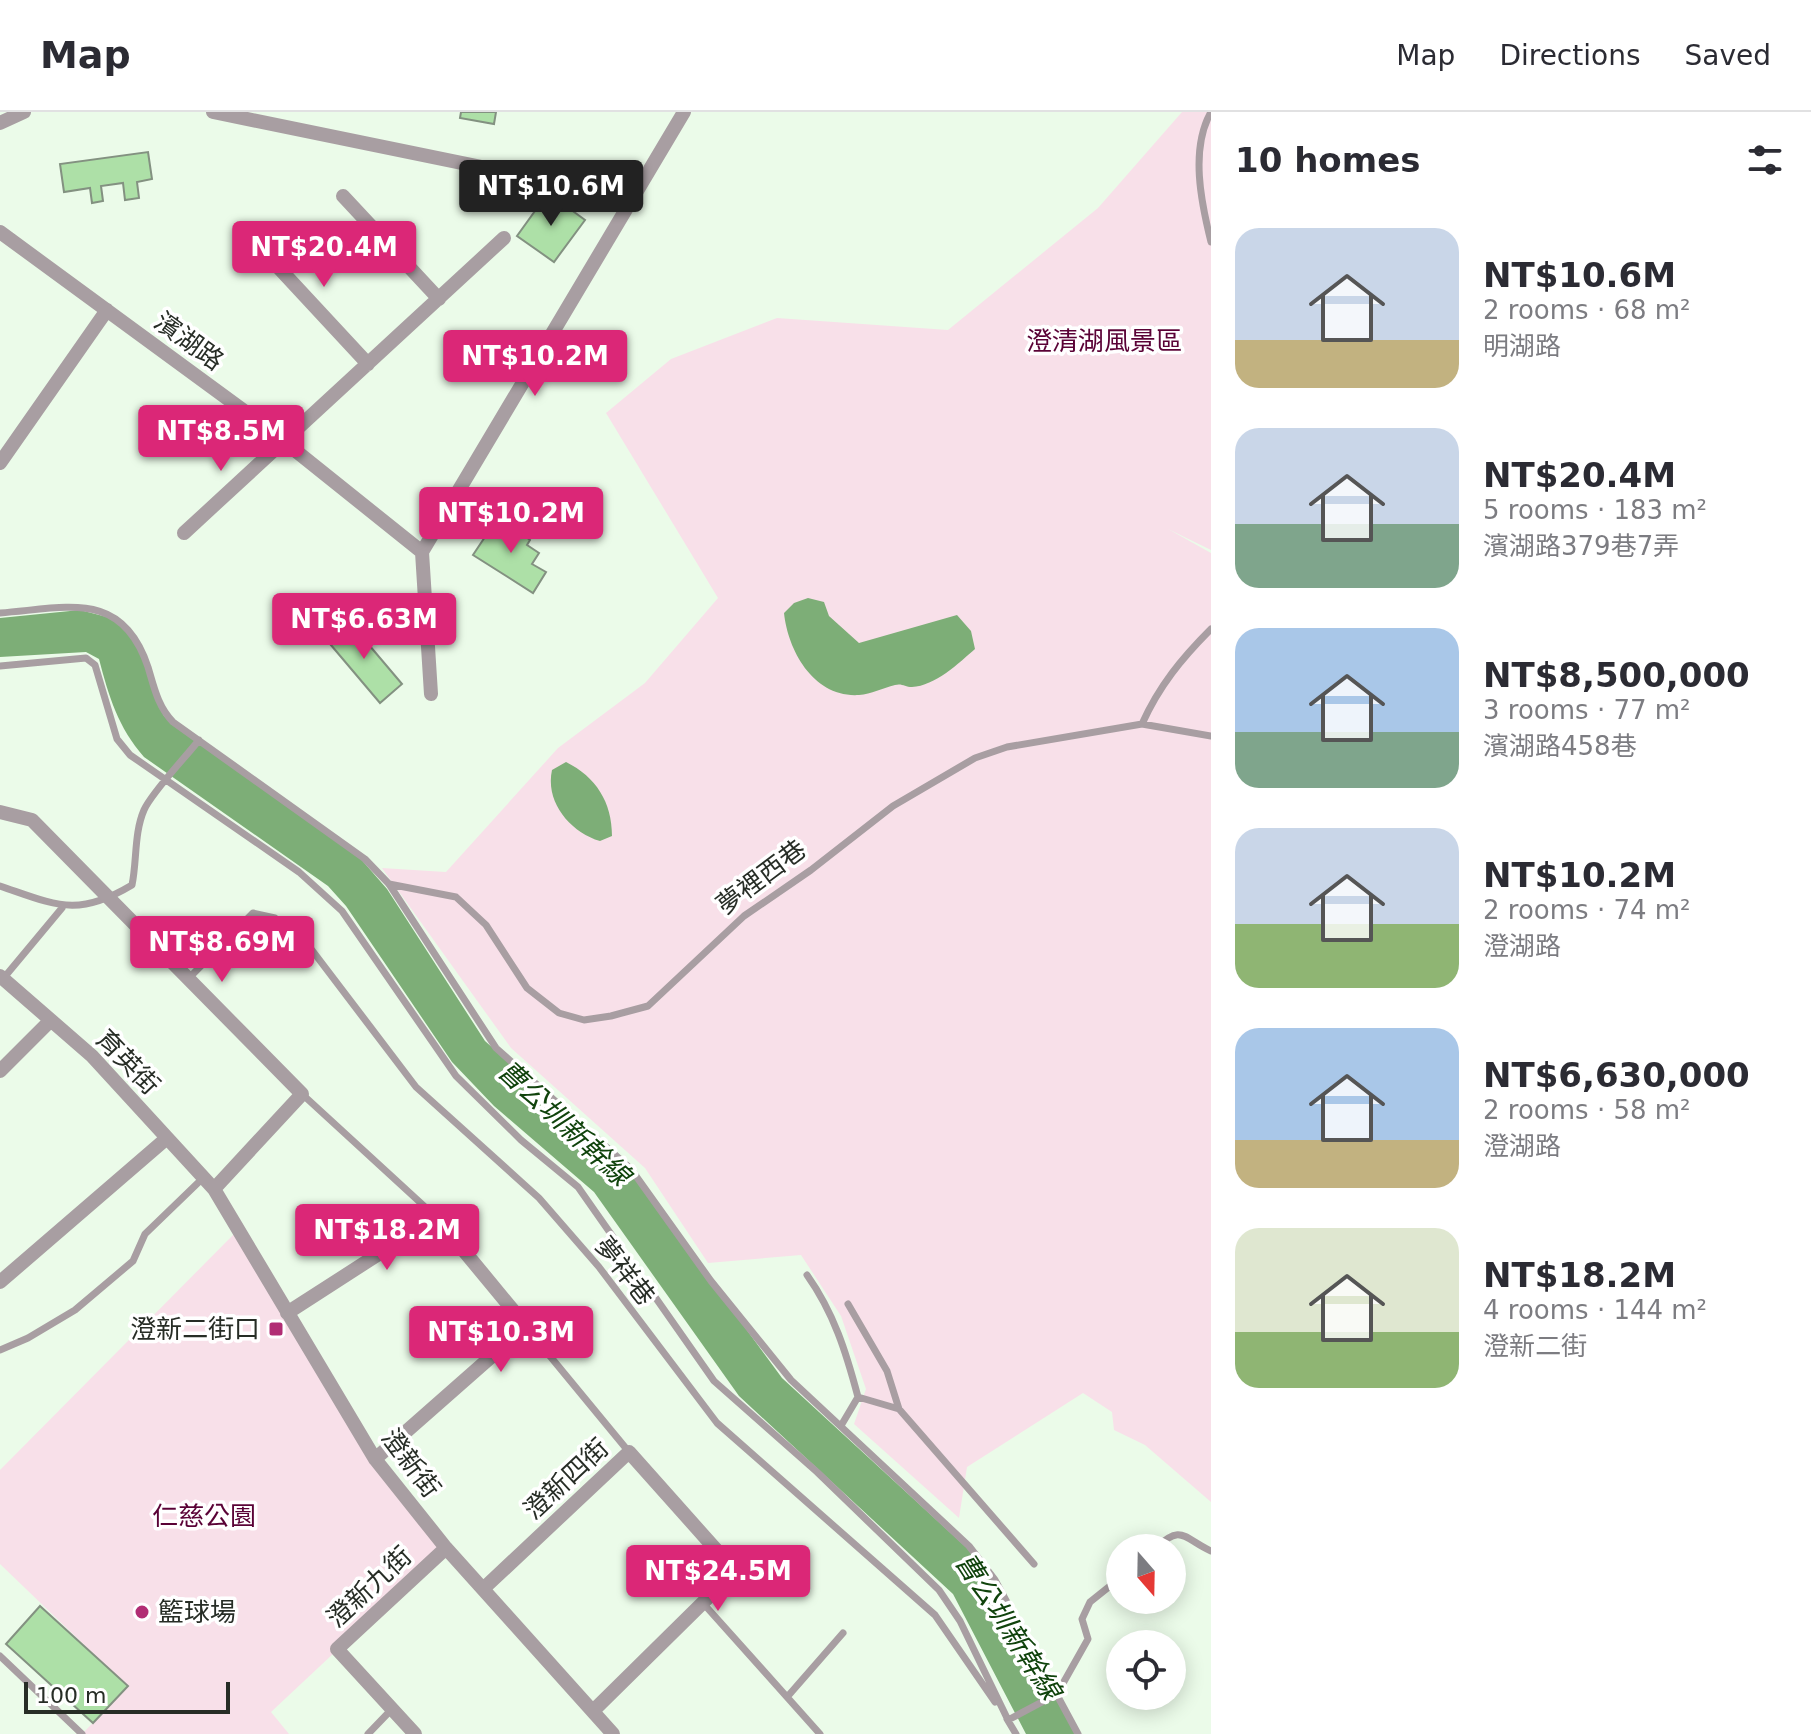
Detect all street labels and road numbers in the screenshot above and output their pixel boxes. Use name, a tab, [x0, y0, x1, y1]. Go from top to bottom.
street label: 濱湖路	[149, 306, 229, 376]
street label: 夢裡西巷	[710, 834, 812, 920]
street label: 育英街	[90, 1024, 166, 1100]
street label: 夢祥巷	[589, 1231, 661, 1311]
street label: 澄新街	[376, 1423, 446, 1503]
street label: 澄新四街	[518, 1433, 614, 1525]
street label: 澄新九街	[321, 1541, 417, 1633]

